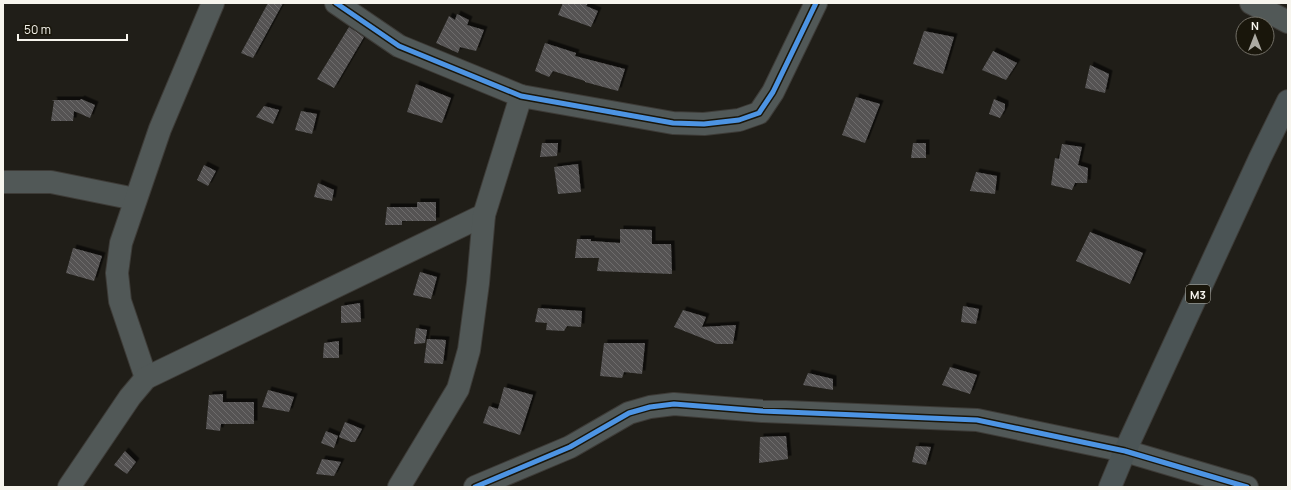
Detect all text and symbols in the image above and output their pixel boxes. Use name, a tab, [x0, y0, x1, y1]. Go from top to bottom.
scale bar	[18, 16, 127, 42]
north arrow	[1235, 16, 1275, 56]
text: N	[1251, 18, 1259, 33]
text: 50 m	[24, 21, 51, 38]
road number: M3	[1186, 285, 1210, 303]

